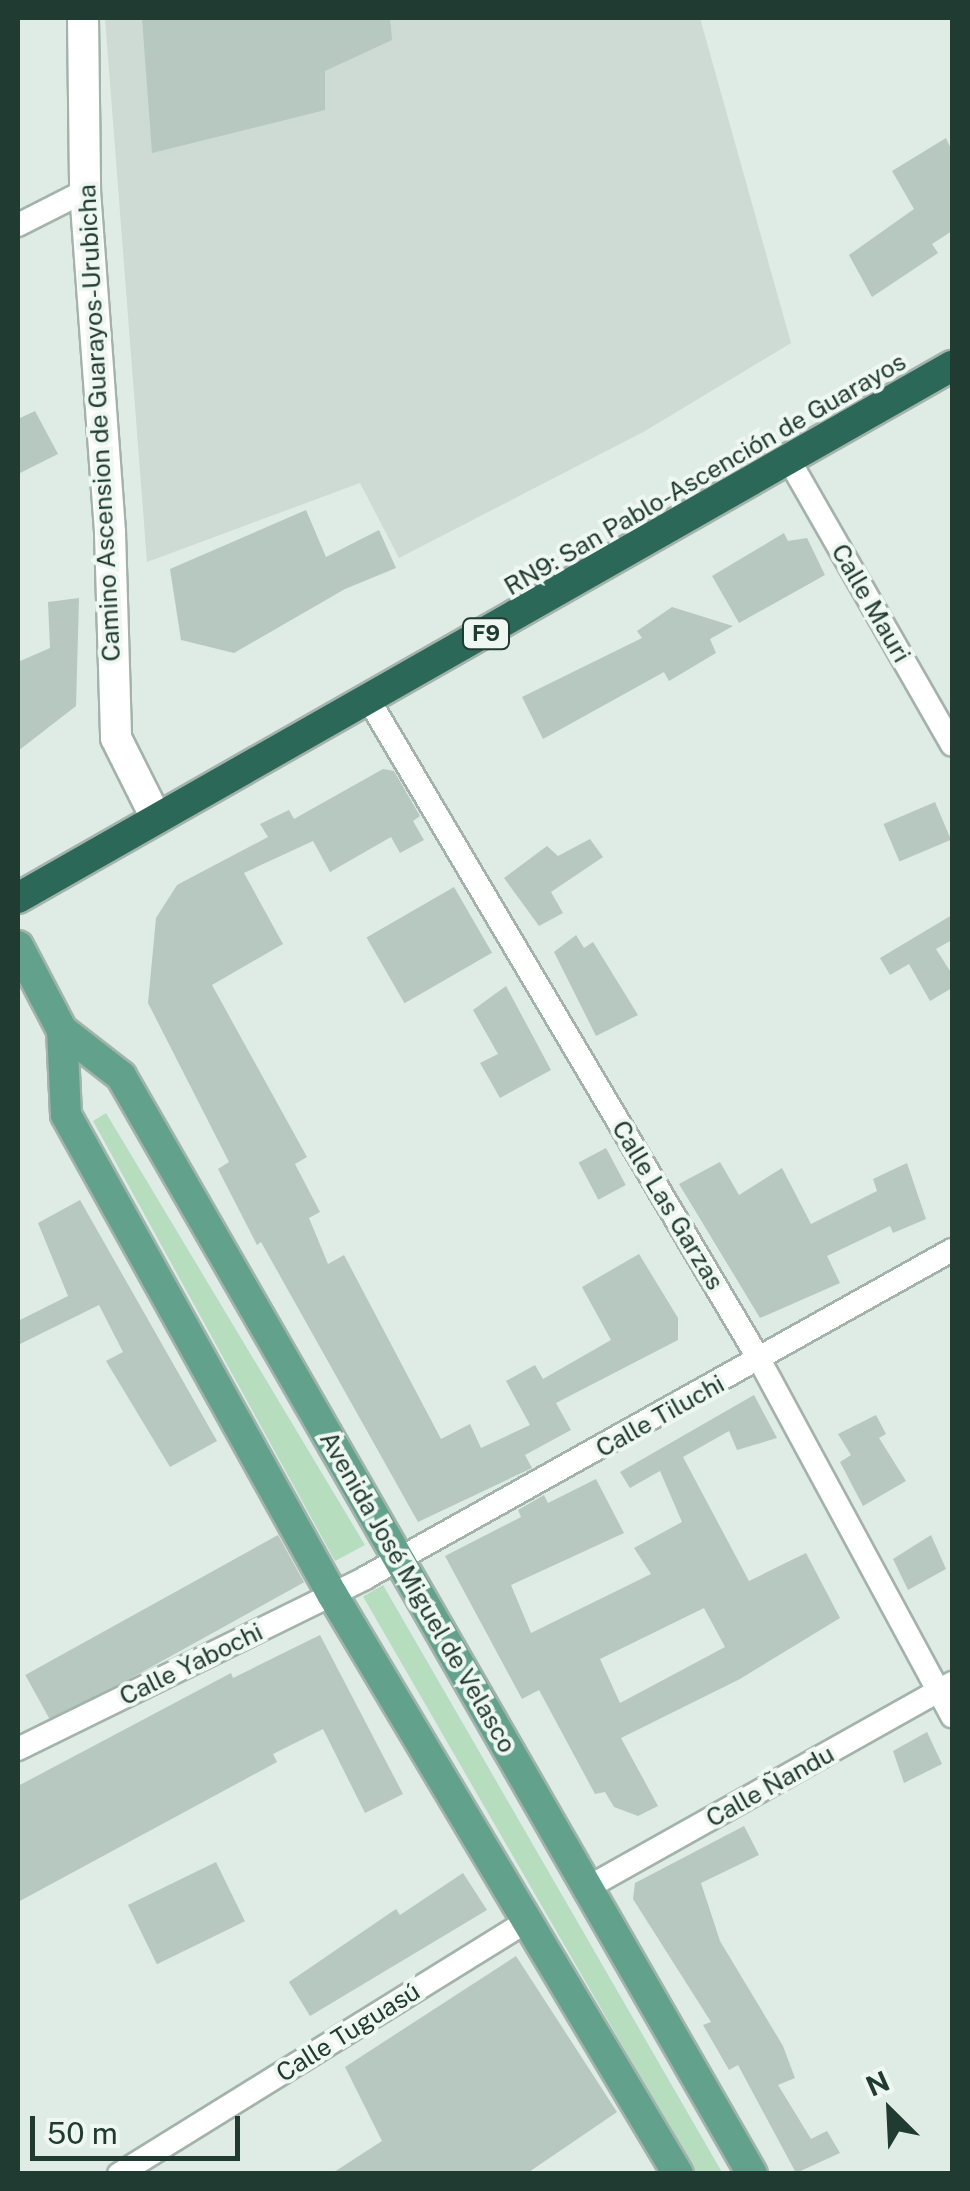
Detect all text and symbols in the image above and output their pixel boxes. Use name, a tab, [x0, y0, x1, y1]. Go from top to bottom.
street label: Camino Ascension de Guarayos-Urubicha	[72, 183, 126, 663]
street label: RN9: San Pablo-Ascención de Guarayos	[499, 346, 911, 602]
street label: Calle Mauri	[825, 538, 917, 668]
road number: F9	[461, 617, 511, 651]
street label: Calle Las Garzas	[606, 1115, 730, 1295]
street label: Calle Tiluchi	[591, 1368, 729, 1464]
street label: Avenida José Miguel de Velasco	[313, 1426, 523, 1758]
street label: Calle Yabochi	[114, 1616, 268, 1712]
street label: Calle Ñandu	[701, 1739, 839, 1833]
street label: Calle Tuguasú	[271, 1976, 425, 2088]
north arrow	[840, 2061, 940, 2161]
text: N	[861, 2064, 894, 2103]
scale bar	[35, 2096, 245, 2158]
text: 50 m	[47, 2115, 118, 2151]

